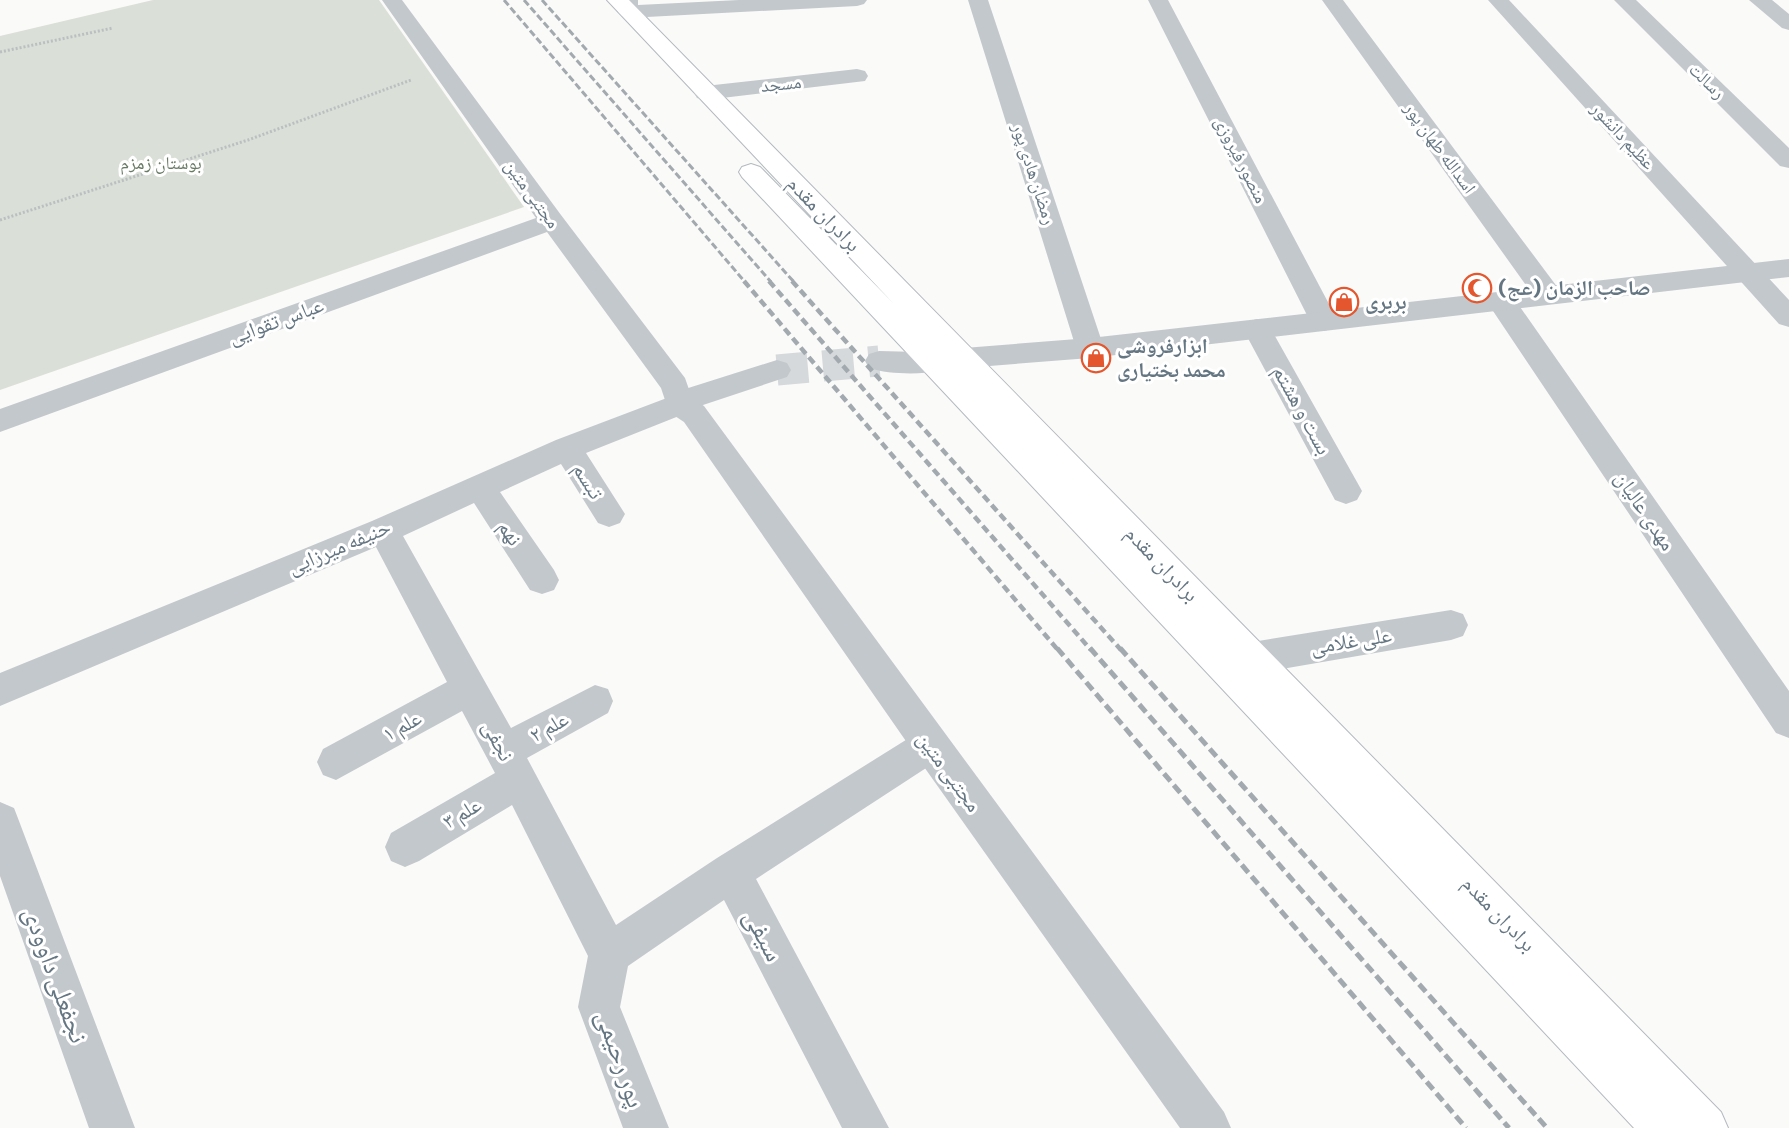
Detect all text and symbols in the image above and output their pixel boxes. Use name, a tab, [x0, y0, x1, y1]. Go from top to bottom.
street label: رسالت	[1685, 58, 1730, 103]
street label: مسجد	[760, 70, 802, 96]
street label: عظیم دانشور	[1585, 96, 1660, 175]
street label: اسدالله طهان پور	[1399, 97, 1481, 198]
street label: منصور فیروزی	[1210, 113, 1273, 207]
street label: رمضان هادی پور	[1007, 119, 1062, 227]
park label: بوستان زمزم	[120, 151, 202, 175]
street label: مجتبی متین	[500, 155, 565, 233]
street label: برادران مقدم	[781, 170, 867, 258]
mosque icon: صاحب الزمان (عج)	[1461, 272, 1493, 304]
place label: صاحب الزمان (عج)	[1498, 274, 1650, 302]
shop icon: بربری	[1328, 286, 1360, 318]
place label: بربری	[1365, 288, 1407, 314]
street label: عباس تقوایی	[225, 291, 327, 350]
place label: ابزارفروشی محمد بختیاری	[1117, 332, 1226, 382]
shop icon: ابزارفروشی محمد بختیاری	[1080, 342, 1112, 374]
street label: بست و هشتم	[1266, 360, 1338, 460]
street label: تبسم	[566, 457, 610, 505]
street label: مهدی عالیان	[1610, 466, 1682, 555]
street label: حنیفه میرزایی	[283, 513, 394, 580]
street label: نهم	[491, 515, 529, 551]
street label: برادران مقدم	[1119, 520, 1205, 608]
street label: علی غلامی	[1308, 621, 1394, 660]
street label: علم ۱	[378, 704, 427, 748]
street label: علم ۲	[525, 705, 574, 749]
street label: نجفی	[477, 716, 520, 766]
street label: مجتبی متین	[911, 726, 988, 817]
street label: علم ۳	[438, 791, 487, 835]
street label: برادران مقدم	[1456, 870, 1542, 958]
street label: نجفعلی داوودی	[17, 902, 96, 1047]
street label: سیفی	[737, 903, 792, 967]
street label: پور رحیمی	[589, 1006, 653, 1112]

